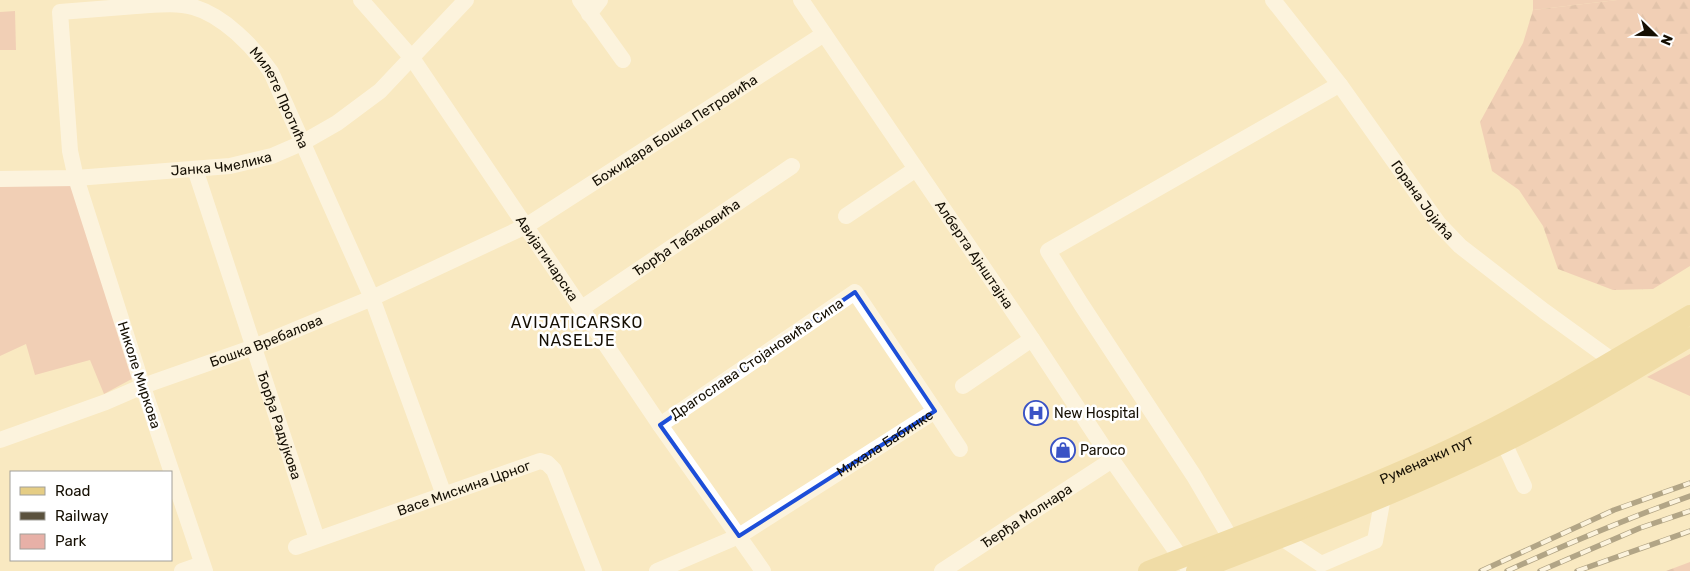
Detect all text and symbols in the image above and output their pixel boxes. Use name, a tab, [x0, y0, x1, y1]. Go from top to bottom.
north arrow	[1630, 10, 1680, 60]
text: N	[1657, 32, 1676, 48]
street label: Милете Протића	[246, 43, 313, 151]
street label: Божидара Бошка Петровића	[589, 71, 760, 190]
street label: Јанка Чмелика	[170, 148, 273, 179]
street label: Горана Јојића	[1388, 157, 1458, 243]
street label: Ђорђа Табаковића	[630, 195, 743, 280]
street label: Алберта Ајнштајна	[932, 197, 1017, 312]
street label: Авијатичарска	[512, 212, 582, 304]
street label: Драгослава Стојановића Сипа	[667, 295, 847, 423]
street label: Бошка Вребалова	[207, 311, 325, 370]
district label: AVIJATICARSKO NASELJE	[511, 313, 643, 350]
street label: Николе Миркова	[114, 319, 164, 431]
street label: Ђорђа Радујкова	[254, 369, 305, 482]
hospital icon: New Hospital	[1023, 400, 1049, 426]
place label: New Hospital	[1054, 405, 1139, 422]
street label: Михала Бабинке	[833, 406, 936, 480]
street label: Руменачки пут	[1377, 431, 1476, 488]
shop icon: Paroco	[1050, 437, 1076, 463]
place label: Paroco	[1080, 442, 1126, 459]
street label: Васе Мискина Црног	[395, 456, 533, 519]
legend	[10, 471, 172, 561]
street label: Ђерђа Молнара	[978, 480, 1075, 552]
text: Road	[55, 482, 91, 500]
text: Railway	[55, 507, 109, 525]
text: Park	[55, 532, 86, 550]

